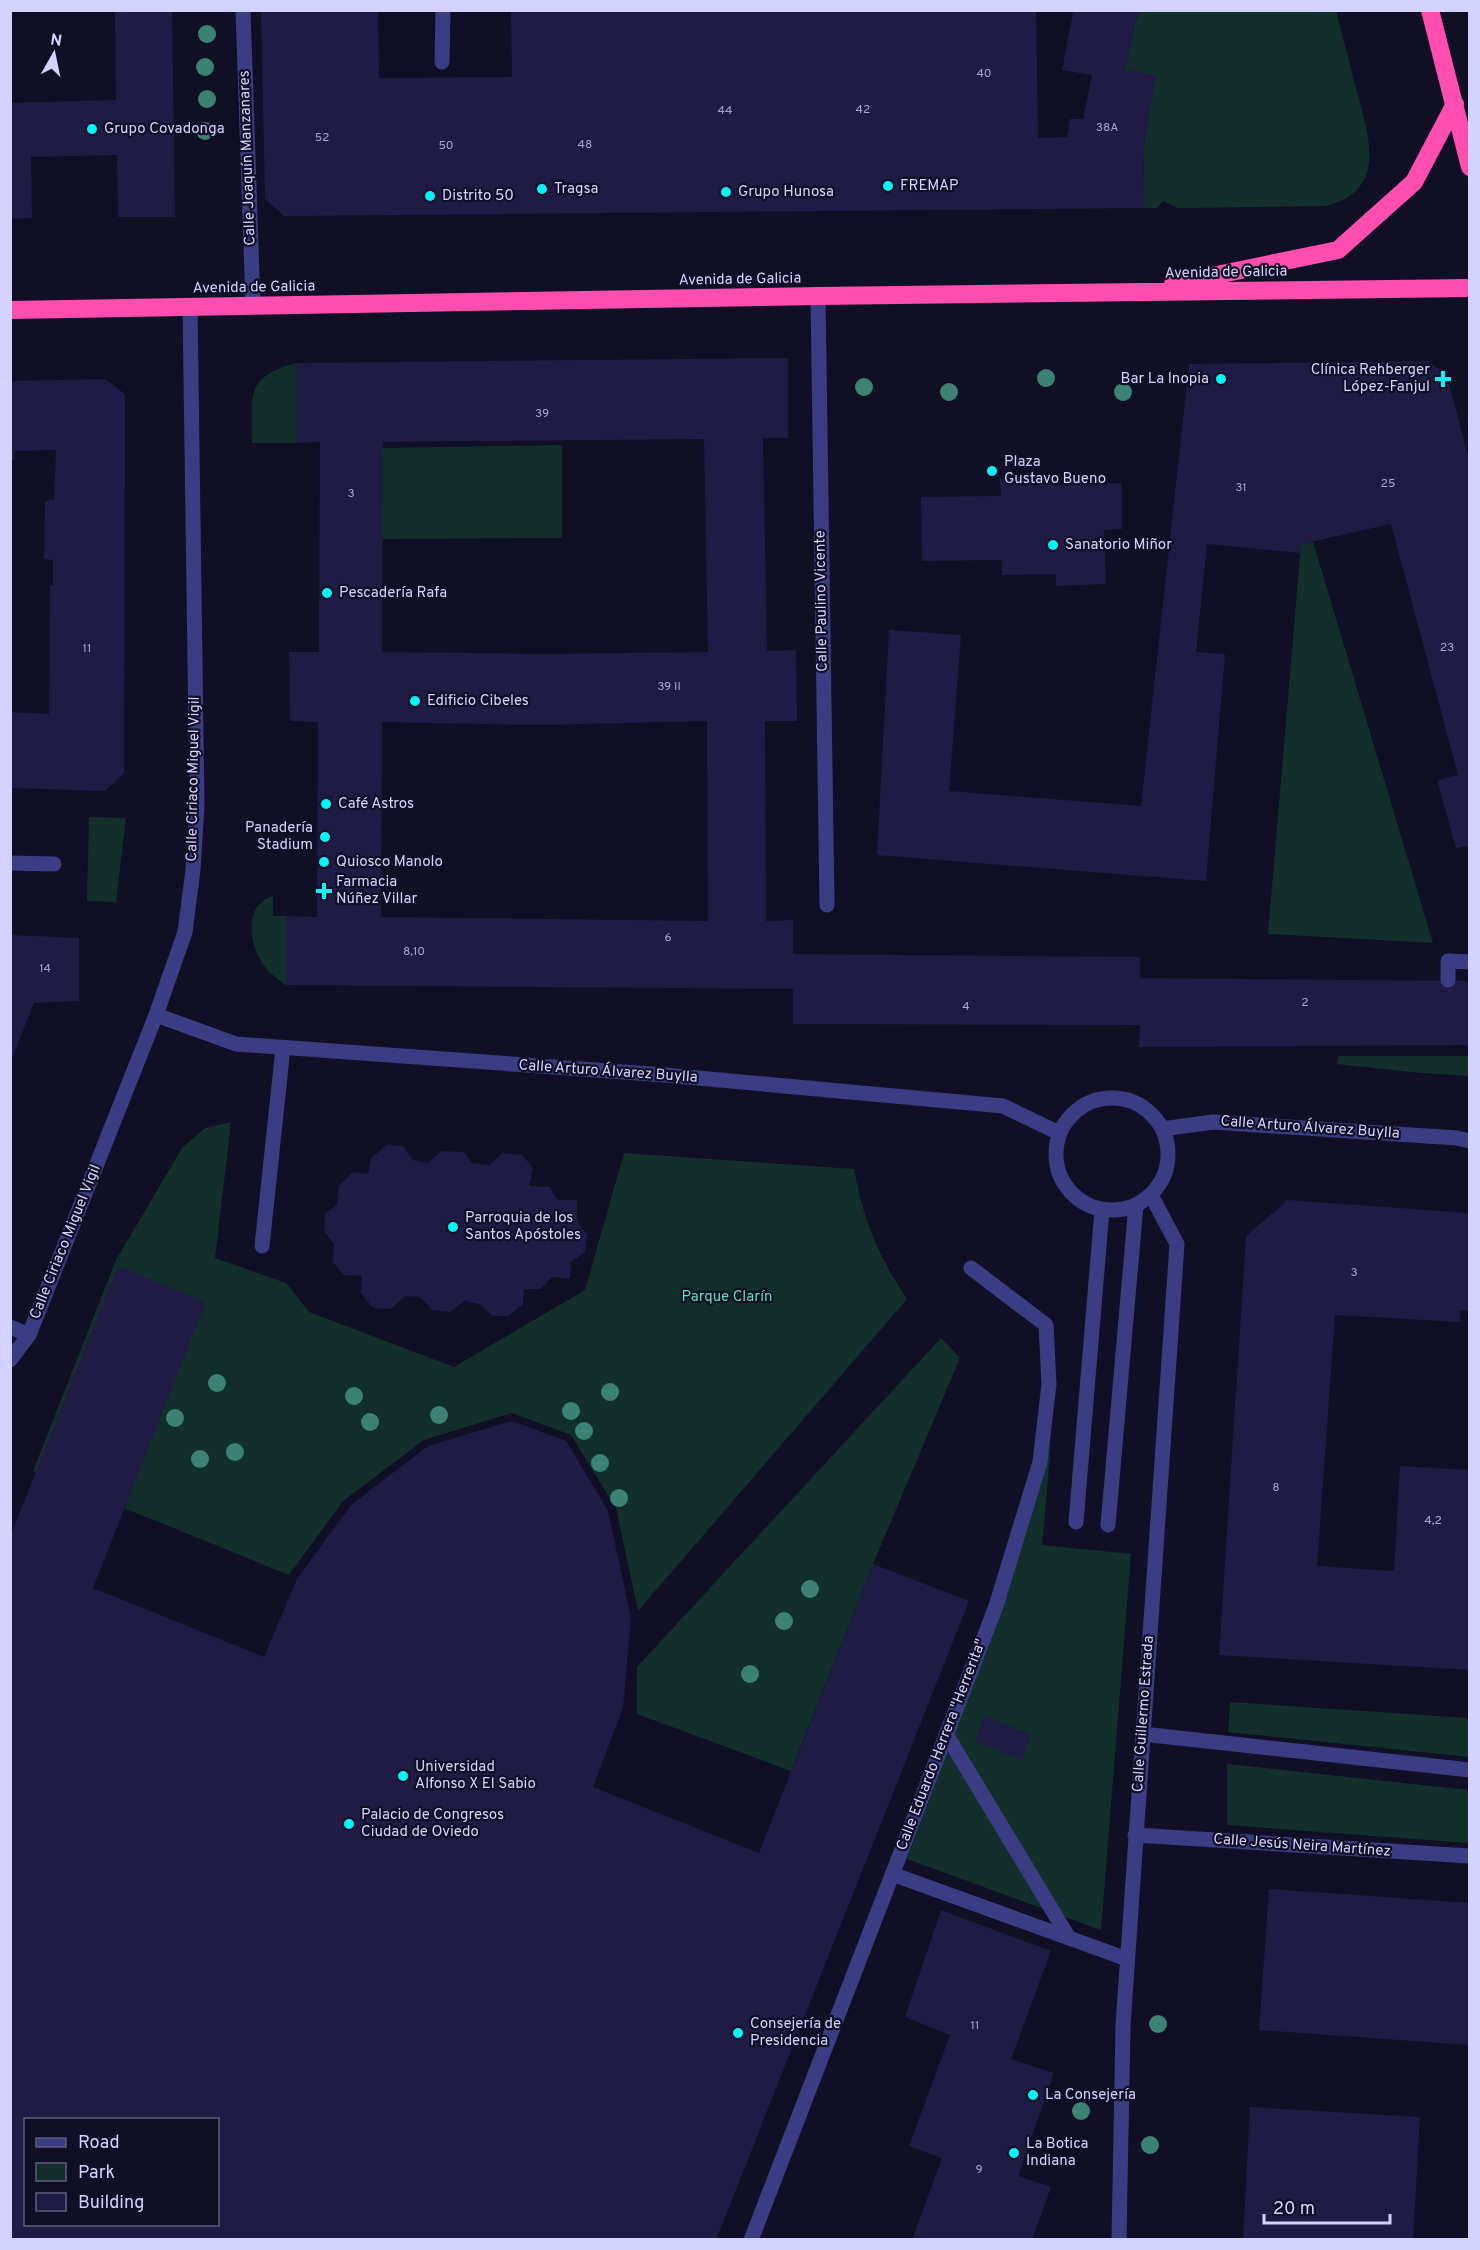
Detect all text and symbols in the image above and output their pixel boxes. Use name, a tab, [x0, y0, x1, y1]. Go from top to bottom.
north arrow	[24, 24, 84, 84]
text: N	[49, 30, 63, 52]
house number: 40	[976, 66, 992, 82]
street label: Calle Joaquín Manzanares	[235, 70, 261, 246]
house number: 42	[856, 102, 870, 118]
house number: 44	[718, 103, 732, 119]
place label: Grupo Covadonga	[104, 120, 225, 139]
house number: 38A	[1096, 120, 1118, 136]
marker: Grupo Covadonga	[85, 122, 99, 136]
house number: 52	[315, 130, 329, 146]
house number: 48	[578, 137, 592, 153]
house number: 50	[438, 138, 454, 154]
place label: FREMAP	[900, 177, 958, 196]
marker: FREMAP	[881, 179, 895, 193]
place label: Tragsa	[554, 180, 598, 199]
marker: Tragsa	[535, 182, 549, 196]
place label: Grupo Hunosa	[738, 183, 834, 202]
marker: Grupo Hunosa	[719, 185, 733, 199]
place label: Distrito 50	[442, 187, 514, 206]
marker: Distrito 50	[423, 189, 437, 203]
street label: Avenida de Galicia	[1165, 262, 1287, 284]
street label: Avenida de Galicia	[679, 269, 801, 291]
street label: Avenida de Galicia	[193, 277, 315, 299]
place label: Clínica Rehberger López-Fanjul	[1311, 361, 1430, 397]
place label: Bar La Inopia	[1120, 370, 1209, 389]
marker: Clínica Rehberger López-Fanjul	[1434, 370, 1452, 388]
marker: Bar La Inopia	[1214, 372, 1228, 386]
house number: 39	[535, 406, 549, 422]
place label: Plaza Gustavo Bueno	[1004, 453, 1106, 489]
marker: Plaza Gustavo Bueno	[985, 464, 999, 478]
house number: 25	[1381, 476, 1395, 492]
house number: 31	[1235, 480, 1247, 496]
house number: 3	[347, 486, 355, 502]
street label: Calle Paulino Vicente	[811, 530, 833, 672]
place label: Sanatorio Miñor	[1065, 536, 1172, 555]
marker: Sanatorio Miñor	[1046, 538, 1060, 552]
place label: Pescadería Rafa	[339, 584, 447, 603]
marker: Pescadería Rafa	[320, 586, 334, 600]
house number: 23	[1440, 640, 1454, 656]
house number: 11	[83, 641, 91, 657]
house number: 39 II	[657, 679, 681, 695]
place label: Edificio Cibeles	[427, 692, 529, 711]
marker: Edificio Cibeles	[408, 694, 422, 708]
street label: Calle Ciriaco Miguel Vigil	[183, 696, 205, 862]
place label: Café Astros	[338, 795, 414, 814]
marker: Café Astros	[319, 797, 333, 811]
place label: Panadería Stadium	[245, 819, 313, 855]
marker: Panadería Stadium	[318, 830, 332, 844]
place label: Quiosco Manolo	[336, 853, 443, 872]
marker: Quiosco Manolo	[317, 855, 331, 869]
place label: Farmacia Núñez Villar	[336, 873, 417, 909]
marker: Farmacia Núñez Villar	[317, 884, 331, 898]
house number: 6	[664, 930, 672, 946]
house number: 8,10	[403, 944, 425, 960]
house number: 14	[39, 961, 51, 977]
house number: 2	[1301, 995, 1309, 1011]
house number: 4	[962, 999, 970, 1015]
street label: Calle Arturo Álvarez Buylla	[518, 1055, 698, 1088]
street label: Calle Arturo Álvarez Buylla	[1220, 1111, 1400, 1144]
street label: Calle Ciriaco Miguel Vigil	[26, 1162, 106, 1322]
place label: Parroquia de los Santos Apóstoles	[465, 1209, 581, 1245]
marker: Parroquia de los Santos Apóstoles	[446, 1220, 460, 1234]
house number: 3	[1350, 1265, 1358, 1281]
park label: Parque Clarín	[682, 1288, 772, 1307]
house number: 8	[1272, 1480, 1280, 1496]
house number: 4,2	[1424, 1513, 1442, 1529]
street label: Calle Guillermo Estrada	[1129, 1635, 1159, 1793]
street label: Calle Eduardo Herrera "Herrerita"	[893, 1637, 991, 1853]
place label: Universidad Alfonso X El Sabio	[415, 1758, 536, 1794]
marker: Universidad Alfonso X El Sabio	[396, 1769, 410, 1783]
place label: Palacio de Congresos Ciudad de Oviedo	[361, 1806, 504, 1842]
marker: Palacio de Congresos Ciudad de Oviedo	[342, 1817, 356, 1831]
street label: Calle Jesús Neira Martínez	[1213, 1830, 1391, 1862]
place label: Consejería de Presidencia	[750, 2015, 841, 2051]
house number: 11	[971, 2018, 979, 2034]
marker: Consejería de Presidencia	[731, 2026, 745, 2040]
place label: La Consejería	[1045, 2086, 1136, 2105]
marker: La Consejería	[1026, 2088, 1040, 2102]
legend	[24, 2118, 219, 2226]
text: Road	[78, 2132, 120, 2155]
place label: La Botica Indiana	[1026, 2135, 1088, 2171]
marker: La Botica Indiana	[1007, 2146, 1021, 2160]
text: Park	[78, 2162, 115, 2185]
house number: 9	[975, 2162, 983, 2178]
scale bar	[1264, 2187, 1390, 2225]
text: Building	[78, 2192, 144, 2215]
text: 20 m	[1273, 2198, 1315, 2221]

